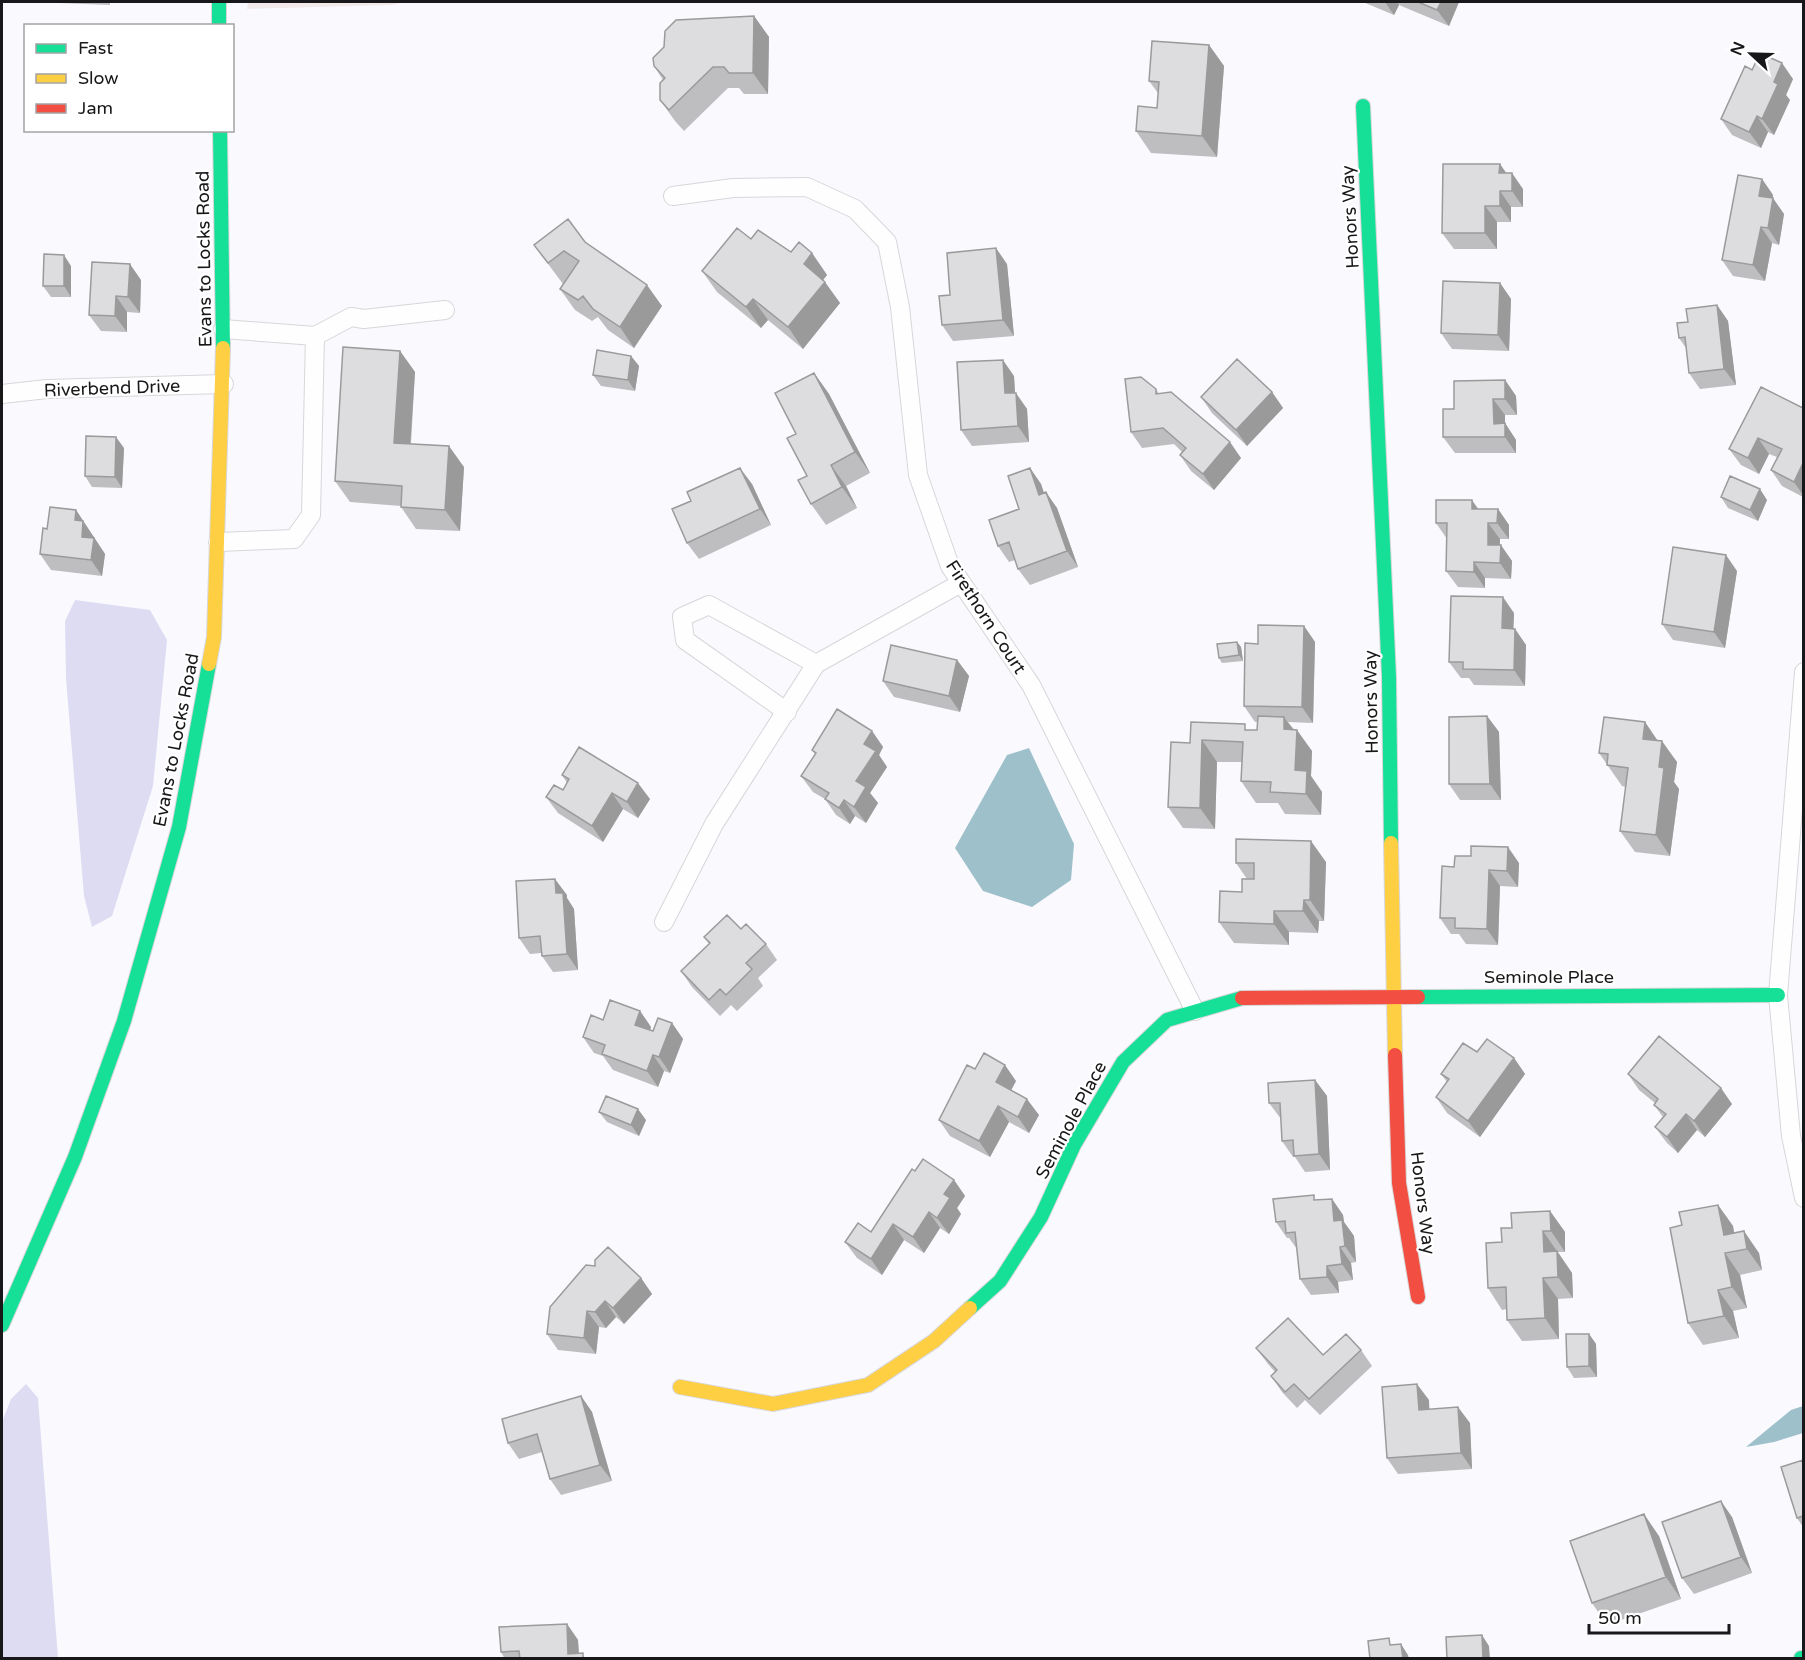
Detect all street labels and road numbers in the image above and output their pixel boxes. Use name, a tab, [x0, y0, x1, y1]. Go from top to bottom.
street label: Honors Way	[1336, 164, 1364, 269]
street label: Evans to Locks Road	[191, 171, 217, 347]
street label: Riverbend Drive	[43, 375, 181, 401]
street label: Firethorn Court	[941, 556, 1031, 678]
street label: Honors Way	[1359, 650, 1383, 754]
street label: Evans to Locks Road	[148, 651, 204, 829]
street label: Seminole Place	[1484, 966, 1614, 988]
street label: Seminole Place	[1031, 1058, 1111, 1182]
street label: Honors Way	[1406, 1150, 1440, 1256]

